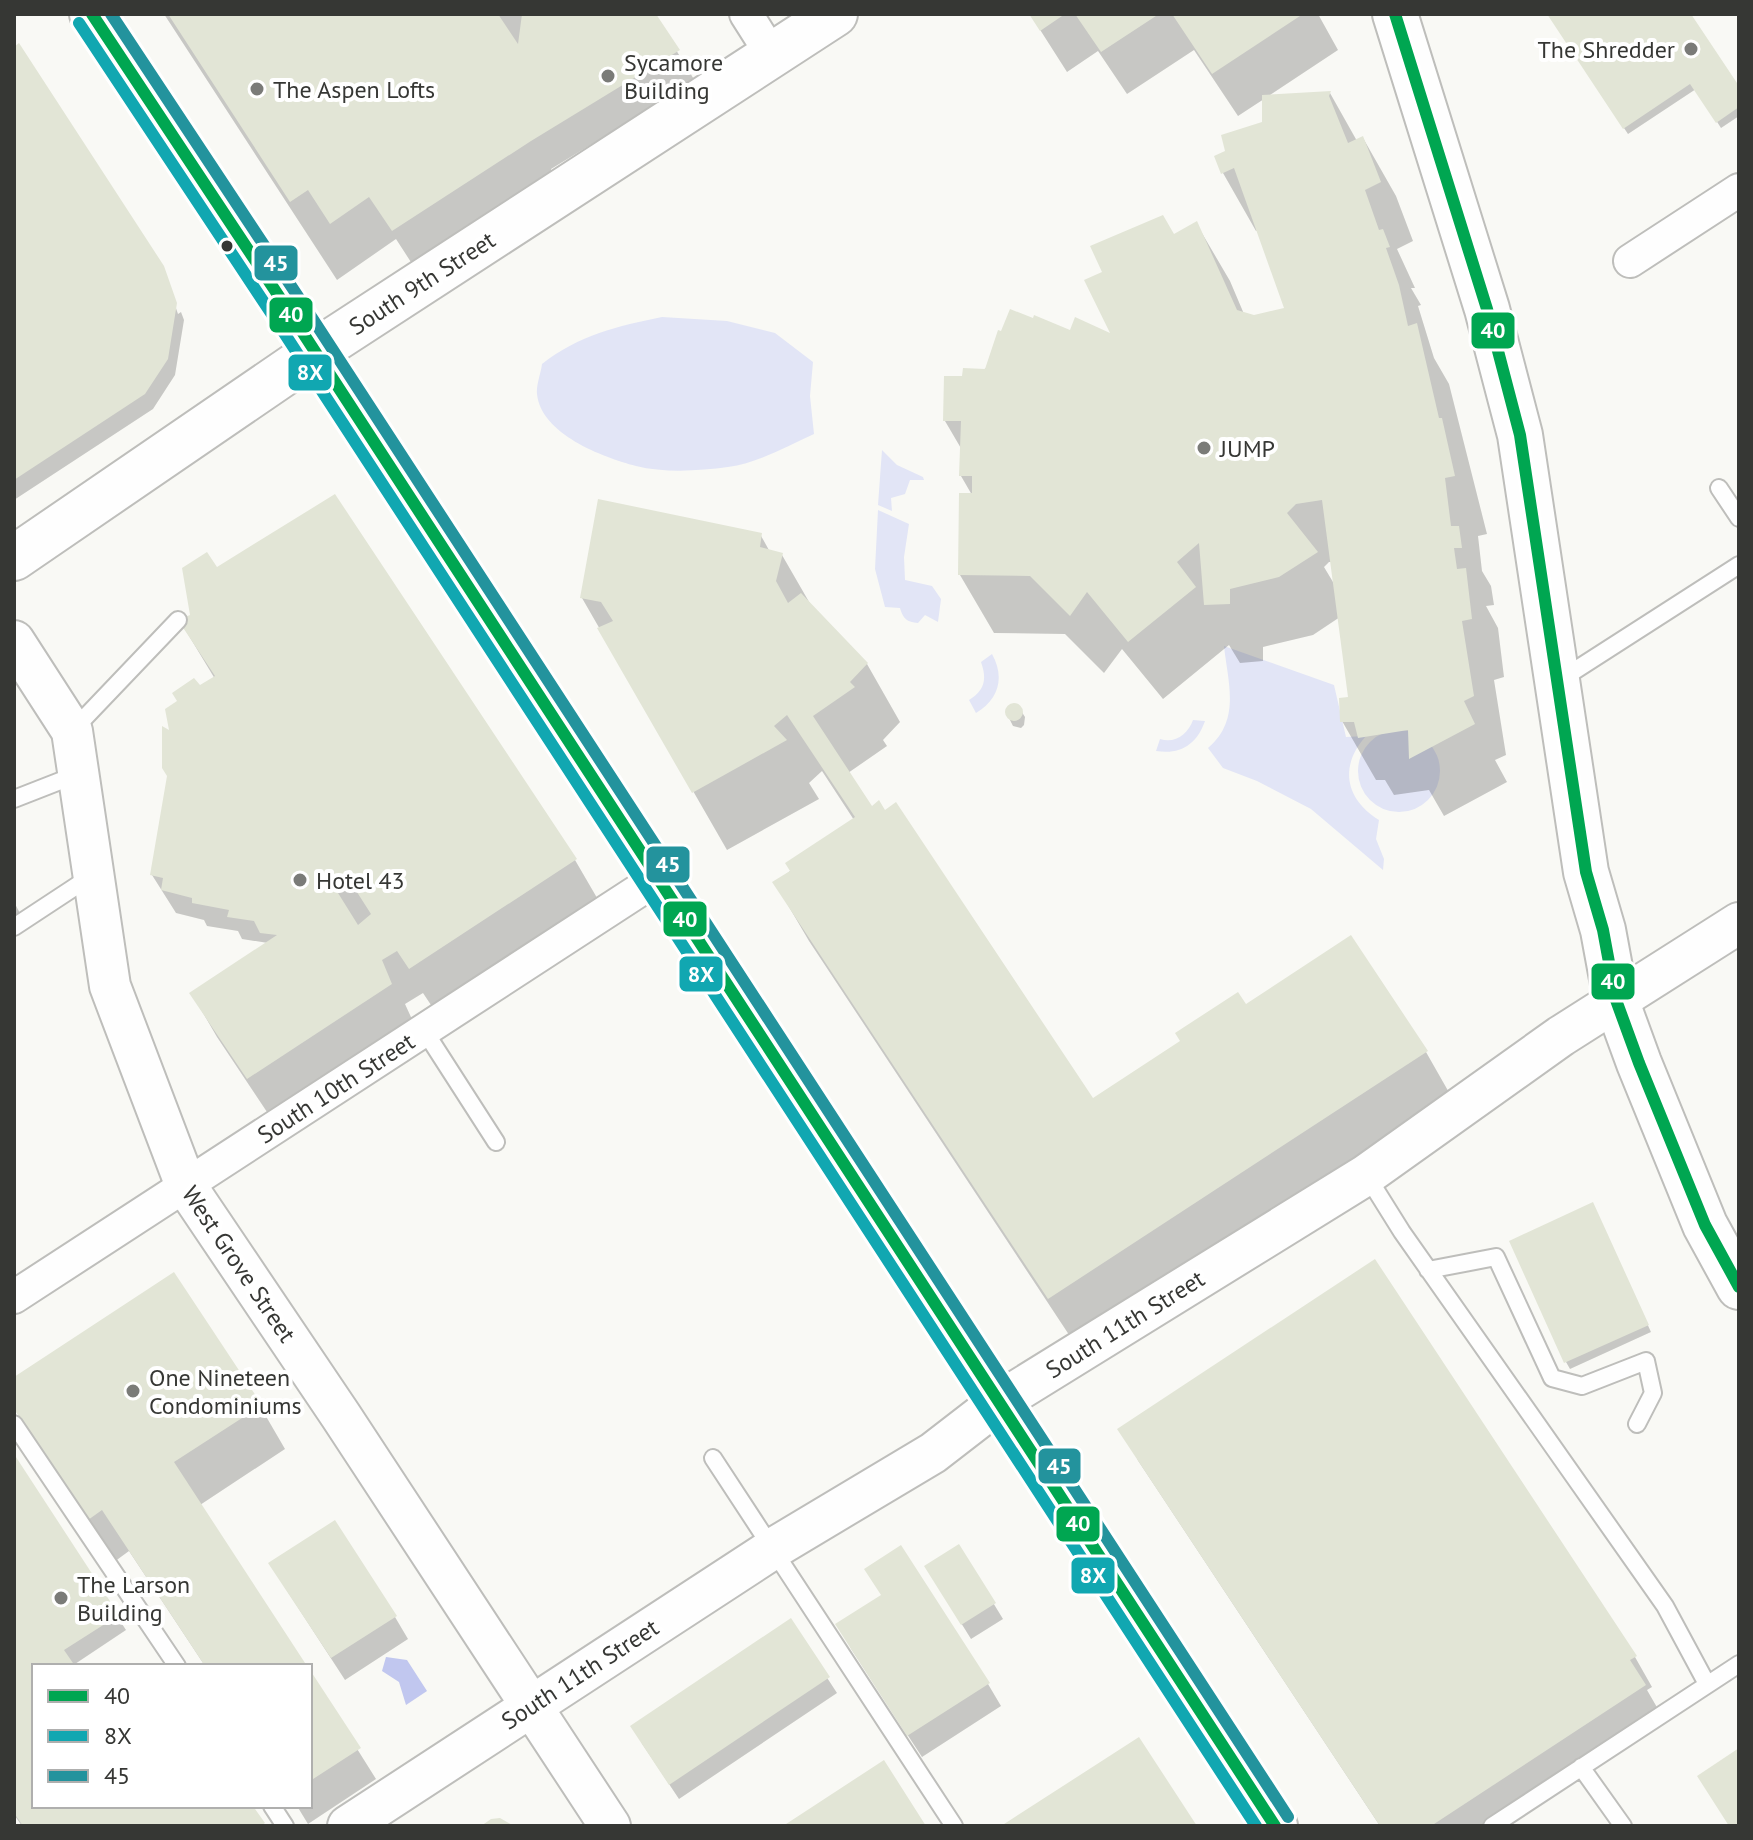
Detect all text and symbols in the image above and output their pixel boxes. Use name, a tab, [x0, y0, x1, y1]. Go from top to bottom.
place label: The Shredder	[1538, 34, 1675, 65]
marker: The Shredder	[1682, 40, 1700, 58]
place label: Sycamore Building	[624, 47, 723, 106]
marker: Sycamore Building	[599, 67, 617, 85]
place label: The Aspen Lofts	[273, 74, 435, 105]
marker: The Aspen Lofts	[248, 80, 266, 98]
street label: South 9th Street	[343, 224, 501, 342]
unlabelled marker	[219, 238, 235, 254]
line badge: 45	[253, 244, 299, 282]
text: 45	[264, 249, 288, 277]
line badge: 40	[268, 296, 314, 334]
text: 40	[279, 300, 303, 328]
line badge: 40	[1470, 311, 1516, 350]
text: 40	[1481, 316, 1505, 344]
line badge: 8X	[287, 353, 333, 392]
text: 8X	[297, 358, 323, 386]
place label: JUMP	[1219, 433, 1275, 464]
marker: JUMP	[1195, 439, 1213, 457]
line badge: 45	[645, 845, 691, 884]
text: 45	[656, 850, 680, 878]
place label: Hotel 43	[316, 865, 405, 896]
marker: Hotel 43	[291, 871, 309, 889]
line badge: 40	[662, 900, 708, 938]
text: 40	[673, 905, 697, 933]
line badge: 8X	[678, 955, 724, 993]
text: 8X	[688, 960, 714, 988]
line badge: 40	[1590, 962, 1636, 1001]
text: 40	[1601, 967, 1625, 995]
street label: South 10th Street	[252, 1026, 420, 1150]
street label: West Grove Street	[175, 1180, 303, 1348]
street label: South 11th Street	[1040, 1263, 1210, 1385]
place label: One Nineteen Condominiums	[149, 1362, 302, 1421]
marker: One Nineteen Condominiums	[124, 1382, 142, 1400]
line badge: 45	[1037, 1447, 1082, 1485]
text: 45	[1047, 1452, 1071, 1480]
line badge: 40	[1055, 1505, 1101, 1543]
text: 40	[1066, 1509, 1090, 1537]
line badge: 8X	[1070, 1556, 1116, 1595]
text: 8X	[1080, 1561, 1106, 1589]
place label: The Larson Building	[77, 1569, 190, 1628]
marker: The Larson Building	[52, 1589, 70, 1607]
street label: South 11th Street	[496, 1612, 664, 1736]
legend	[32, 1664, 312, 1808]
text: 40	[104, 1680, 130, 1711]
text: 8X	[104, 1720, 132, 1751]
text: 45	[104, 1760, 130, 1791]

